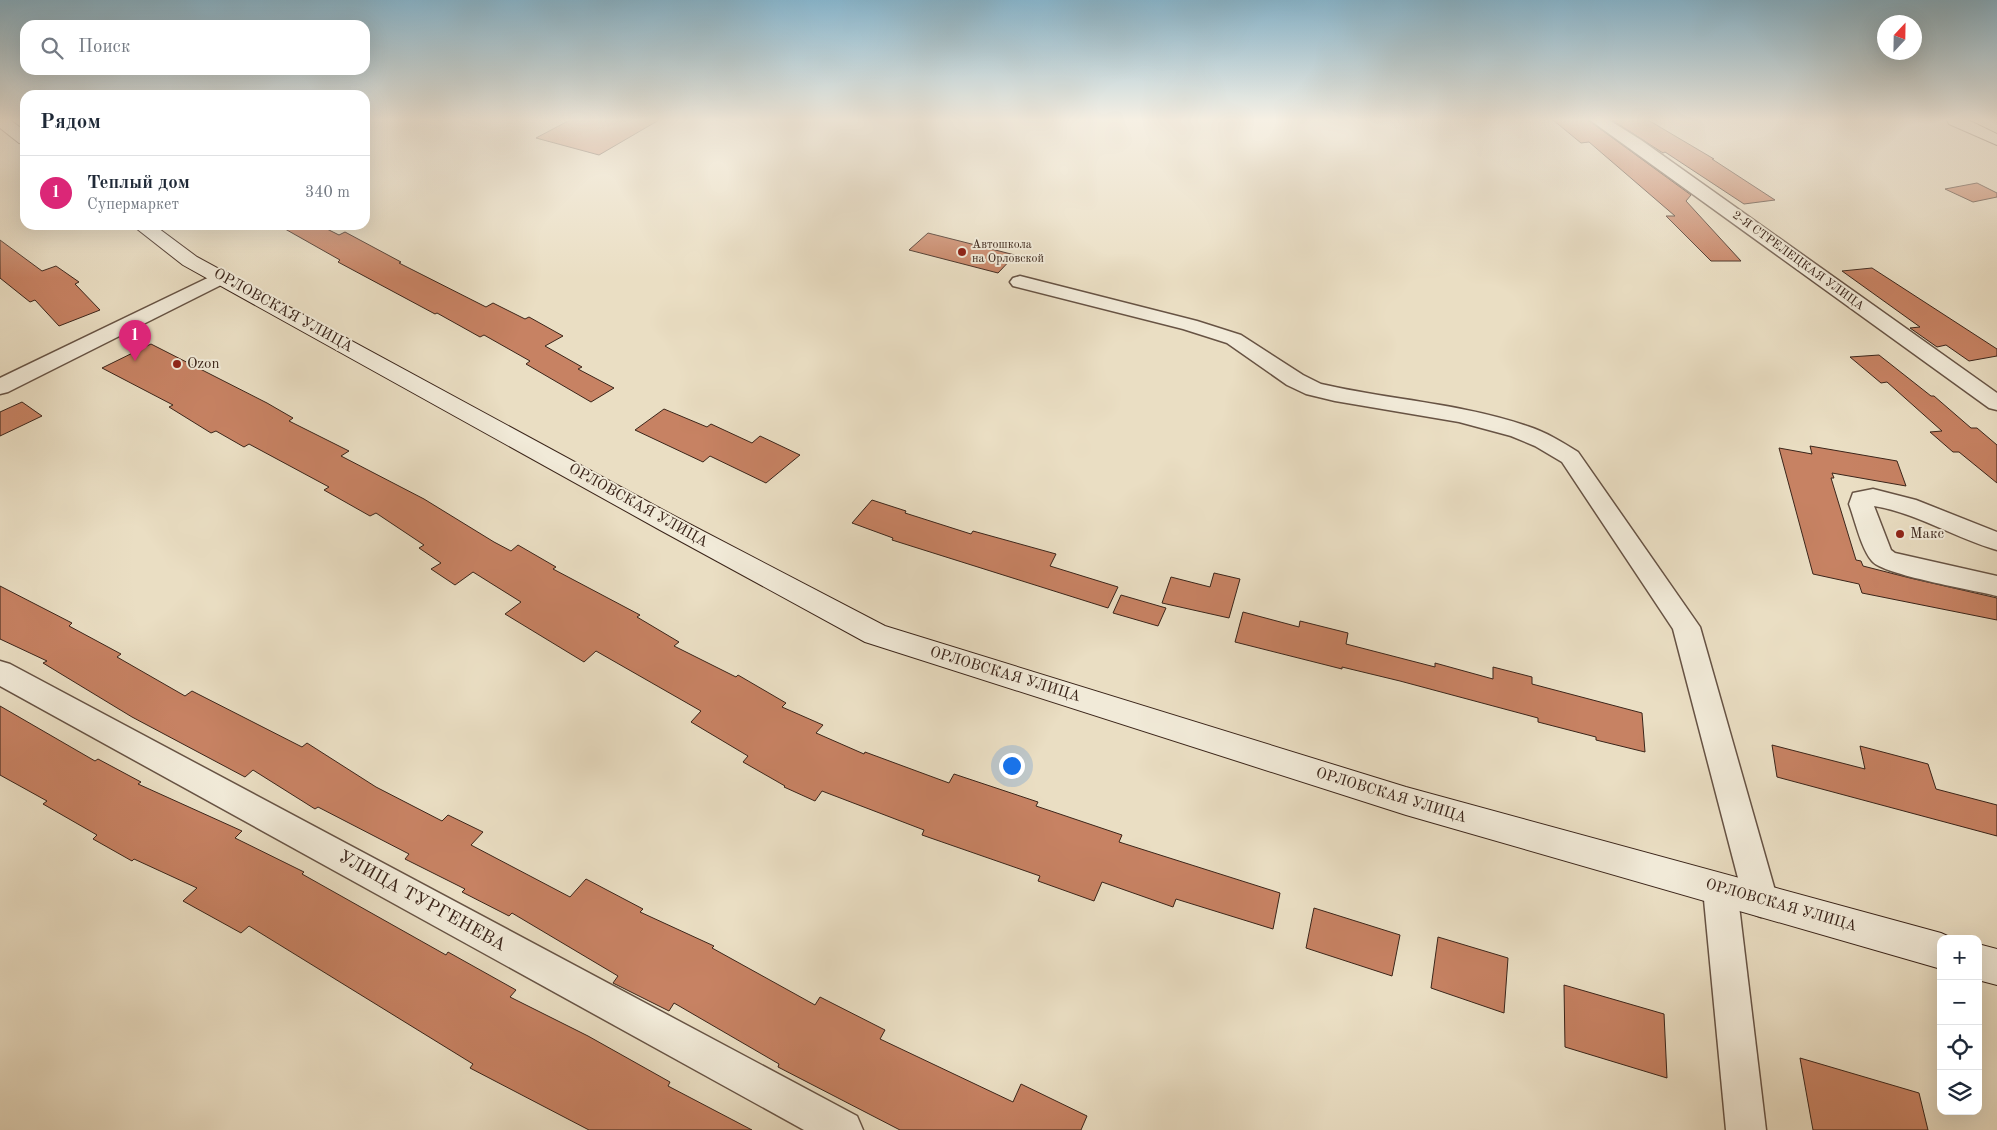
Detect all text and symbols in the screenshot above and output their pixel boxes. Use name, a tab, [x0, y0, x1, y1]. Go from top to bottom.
north arrow	[1877, 15, 1922, 60]
search box	[20, 20, 370, 75]
icon: search	[38, 34, 66, 62]
text: Поиск	[78, 38, 130, 57]
text: Рядом	[40, 112, 101, 133]
text: Теплый дом	[87, 174, 190, 193]
text: 1	[51, 185, 61, 201]
text: 340 m	[305, 185, 350, 201]
text: Супермаркет	[87, 197, 179, 213]
street label: 2-Я СТРЕЛЕЦКАЯ УЛИЦА	[1730, 209, 1866, 313]
place label: Автошкола на Орловской	[972, 239, 1044, 265]
marker: Автошкола на Орловской	[956, 246, 968, 258]
street label: ОРЛОВСКАЯ УЛИЦА	[211, 266, 356, 356]
pin: 1	[119, 320, 151, 361]
place label: Ozon	[187, 357, 220, 372]
marker: Ozon	[171, 358, 183, 370]
street label: ОРЛОВСКАЯ УЛИЦА	[566, 461, 711, 551]
place label: Макс	[1910, 527, 1945, 542]
marker: Макс	[1894, 528, 1906, 540]
street label: ОРЛОВСКАЯ УЛИЦА	[928, 645, 1083, 705]
your location	[999, 753, 1025, 779]
street label: ОРЛОВСКАЯ УЛИЦА	[1314, 766, 1469, 826]
street label: УЛИЦА ТУРГЕНЕВА	[335, 847, 509, 955]
street label: ОРЛОВСКАЯ УЛИЦА	[1704, 877, 1859, 935]
map controls	[1937, 935, 1982, 1115]
button: +	[1937, 935, 1982, 980]
button: −	[1937, 980, 1982, 1025]
button: locate	[1937, 1025, 1982, 1070]
button: layers	[1937, 1070, 1982, 1115]

